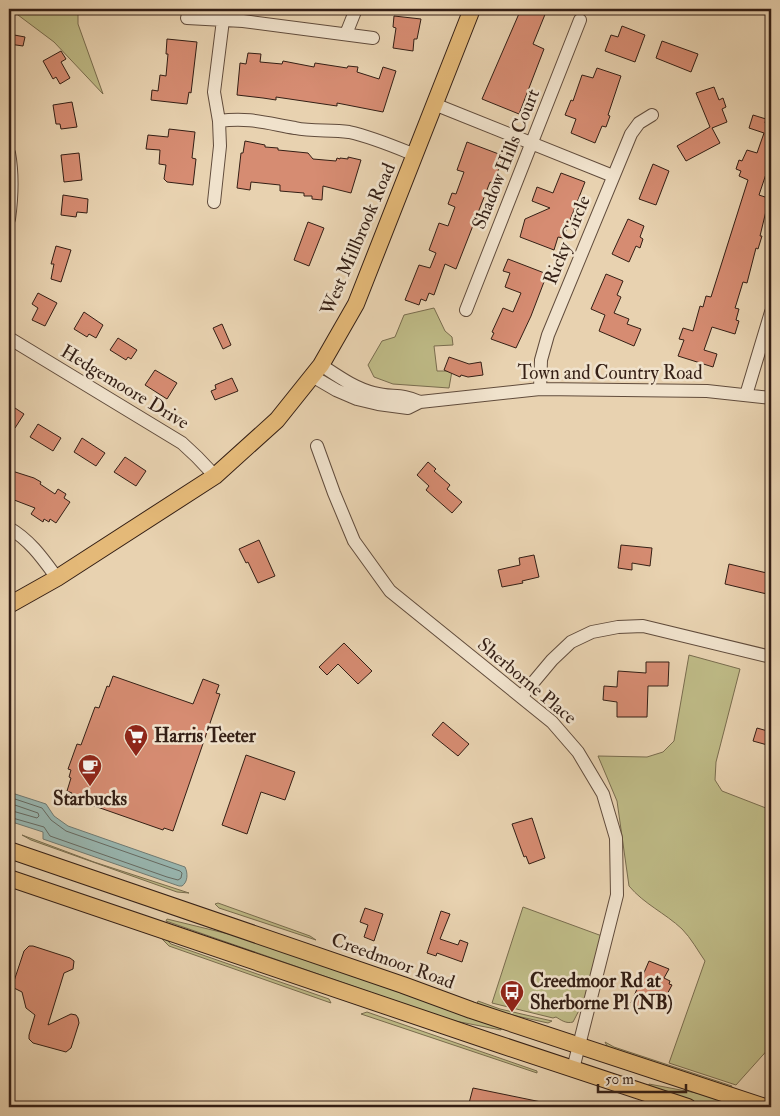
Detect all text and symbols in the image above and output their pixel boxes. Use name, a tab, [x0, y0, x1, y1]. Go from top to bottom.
street label: Shadow Hills Court	[467, 85, 545, 233]
street label: West Millbrook Road	[315, 159, 401, 319]
street label: Ricky Circle	[538, 192, 596, 288]
street label: Hedgemoore Drive	[57, 339, 194, 435]
street label: Town and Country Road	[518, 361, 703, 385]
street label: Sherborne Place	[472, 633, 582, 730]
supermarket icon: Harris Teeter	[123, 723, 149, 757]
place label: Harris Teeter	[154, 724, 257, 748]
cafe icon: Starbucks	[77, 753, 103, 787]
place label: Starbucks	[53, 787, 127, 811]
street label: Creedmoor Road	[328, 928, 459, 995]
place label: Creedmoor Rd at Sherborne Pl (NB)	[530, 969, 673, 1015]
bus stop icon: Creedmoor Rd at Sherborne Pl (NB)	[499, 979, 525, 1013]
scale bar	[598, 1061, 685, 1093]
text: 50 m	[605, 1070, 634, 1089]

